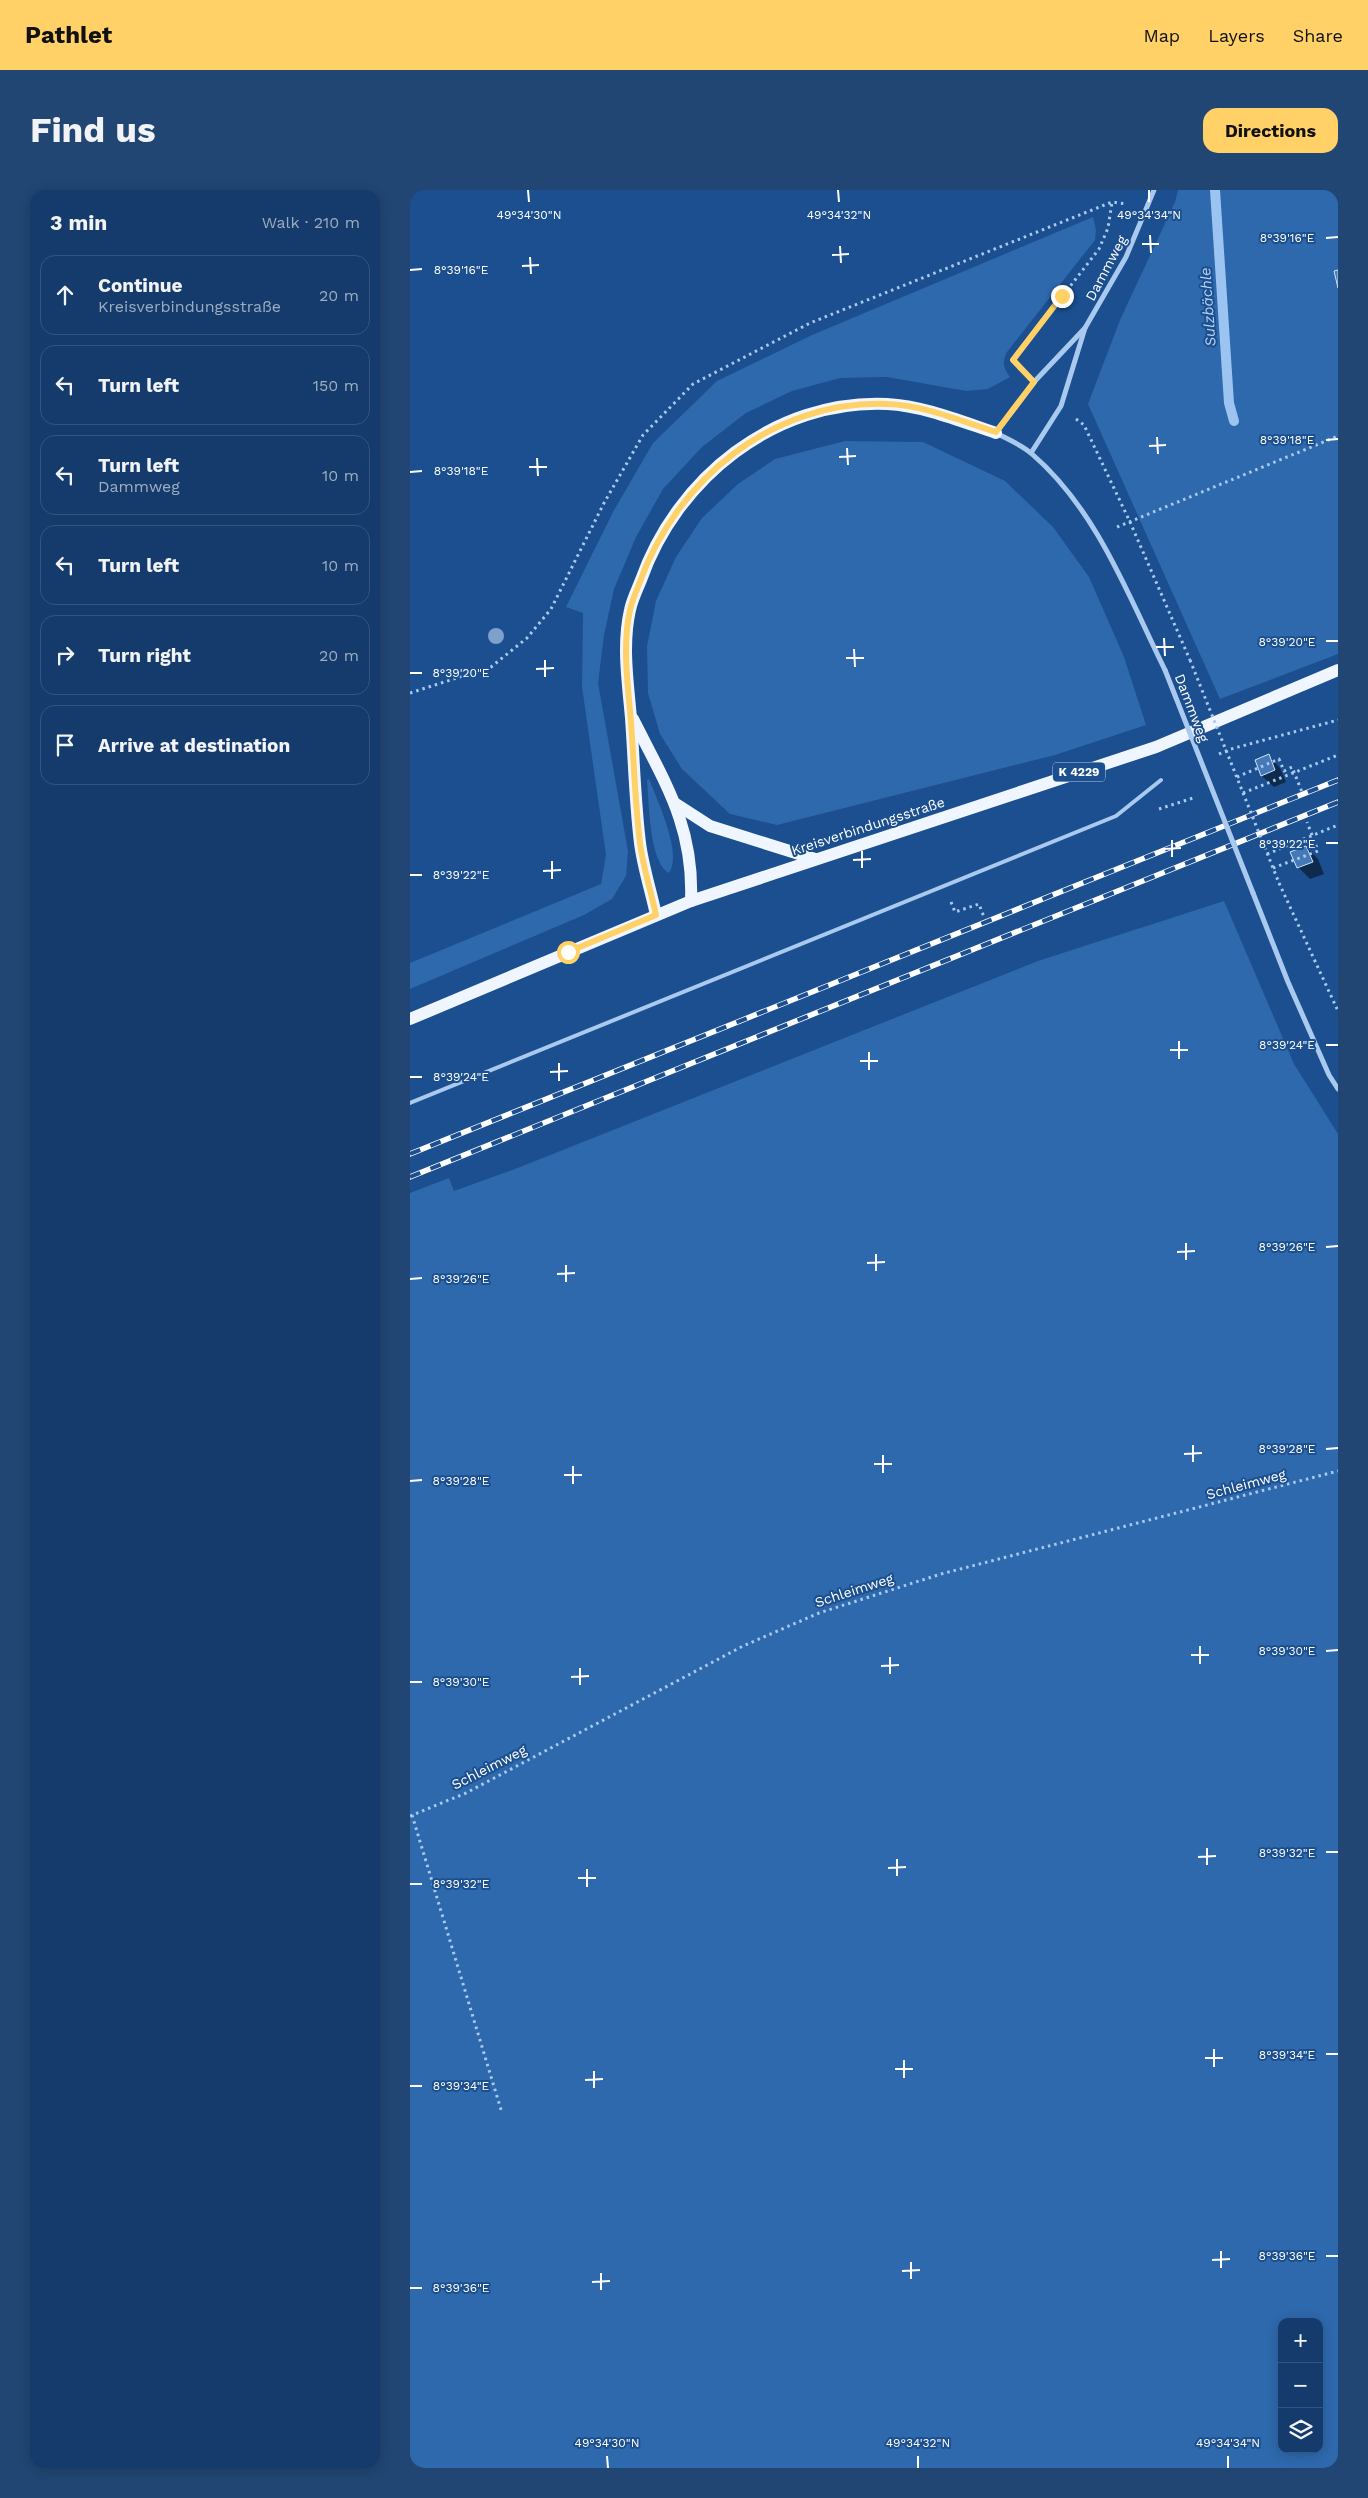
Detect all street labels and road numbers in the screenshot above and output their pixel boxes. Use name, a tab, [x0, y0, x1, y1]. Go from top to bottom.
street label: Dammweg	[1082, 232, 1130, 303]
street label: Dammweg	[1172, 672, 1212, 745]
road number: K 4229	[1053, 762, 1105, 782]
street label: Kreisverbindungsstraße	[789, 794, 947, 858]
street label: Schleimweg	[1204, 1466, 1288, 1502]
street label: Schleimweg	[813, 1570, 896, 1610]
street label: Schleimweg	[449, 1741, 530, 1793]

